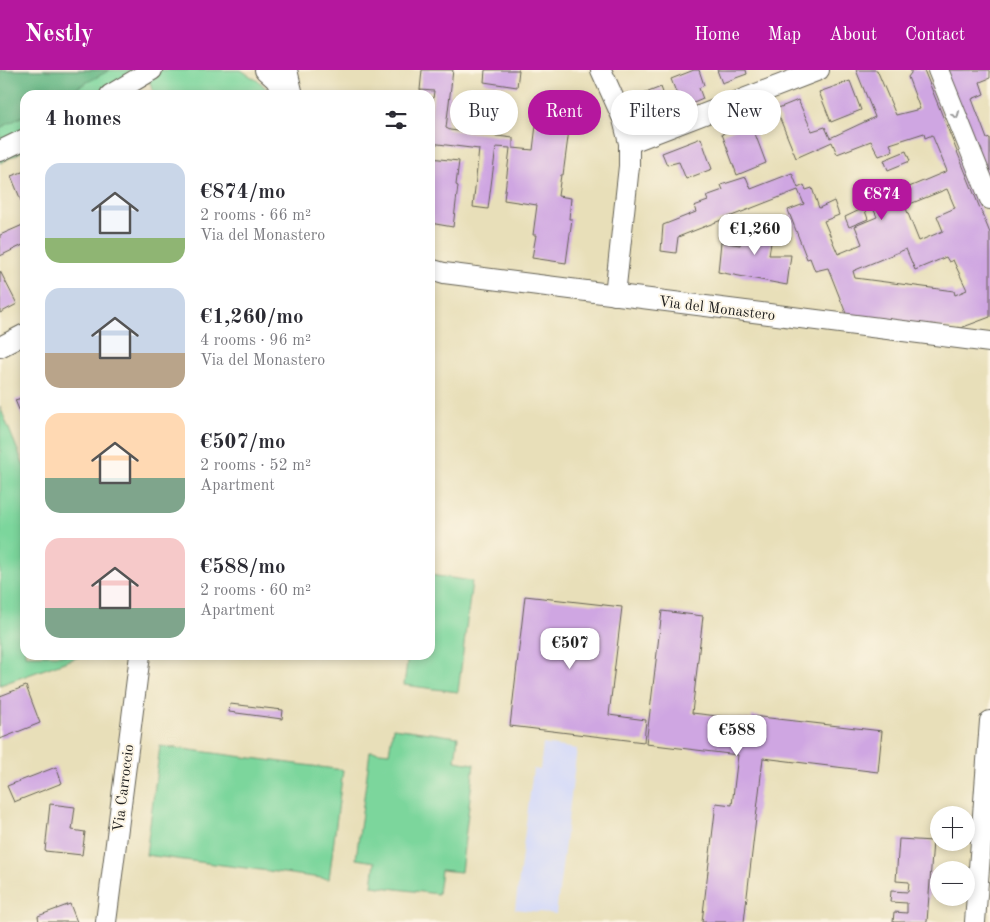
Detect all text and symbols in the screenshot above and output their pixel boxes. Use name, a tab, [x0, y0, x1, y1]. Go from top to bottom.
text: Nestly	[25, 23, 94, 47]
text: Home	[694, 26, 740, 44]
text: Map	[768, 26, 801, 44]
text: About	[829, 26, 877, 44]
text: Contact	[905, 26, 965, 44]
chip: Buy	[450, 90, 518, 135]
chip: Rent	[528, 90, 601, 135]
chip: Filters	[611, 90, 698, 135]
chip: New	[708, 90, 781, 135]
icon: filters	[382, 106, 410, 134]
text: 4 homes	[45, 109, 121, 130]
one-way arrow	[950, 110, 960, 119]
pin: €874	[852, 178, 912, 221]
text: €874/mo	[200, 182, 286, 203]
icon: home	[85, 183, 145, 243]
text: €874	[863, 187, 901, 203]
text: 2 rooms · 66 m²	[200, 208, 311, 224]
pin: €1,260	[714, 214, 796, 256]
text: €1,260	[730, 222, 780, 238]
text: Via del Monastero	[200, 228, 325, 244]
street label: Via del Monastero	[658, 295, 776, 324]
text: €1,260/mo	[200, 307, 304, 328]
icon: home	[85, 308, 145, 368]
text: 4 rooms · 96 m²	[200, 333, 311, 349]
text: Via del Monastero	[200, 353, 325, 369]
text: €507/mo	[200, 432, 286, 453]
icon: home	[85, 433, 145, 493]
text: 2 rooms · 52 m²	[200, 458, 311, 474]
text: Apartment	[200, 478, 275, 494]
text: €588/mo	[200, 557, 286, 578]
icon: home	[85, 558, 145, 618]
text: 2 rooms · 60 m²	[200, 583, 311, 599]
text: Apartment	[200, 603, 275, 619]
pin: €507	[540, 628, 600, 670]
text: €507	[551, 636, 589, 652]
pin: €588	[707, 714, 767, 757]
text: €588	[718, 723, 756, 739]
street label: Via Carroccio	[112, 743, 137, 833]
map controls	[930, 806, 975, 906]
button: +	[930, 806, 975, 851]
button: −	[930, 861, 975, 906]

